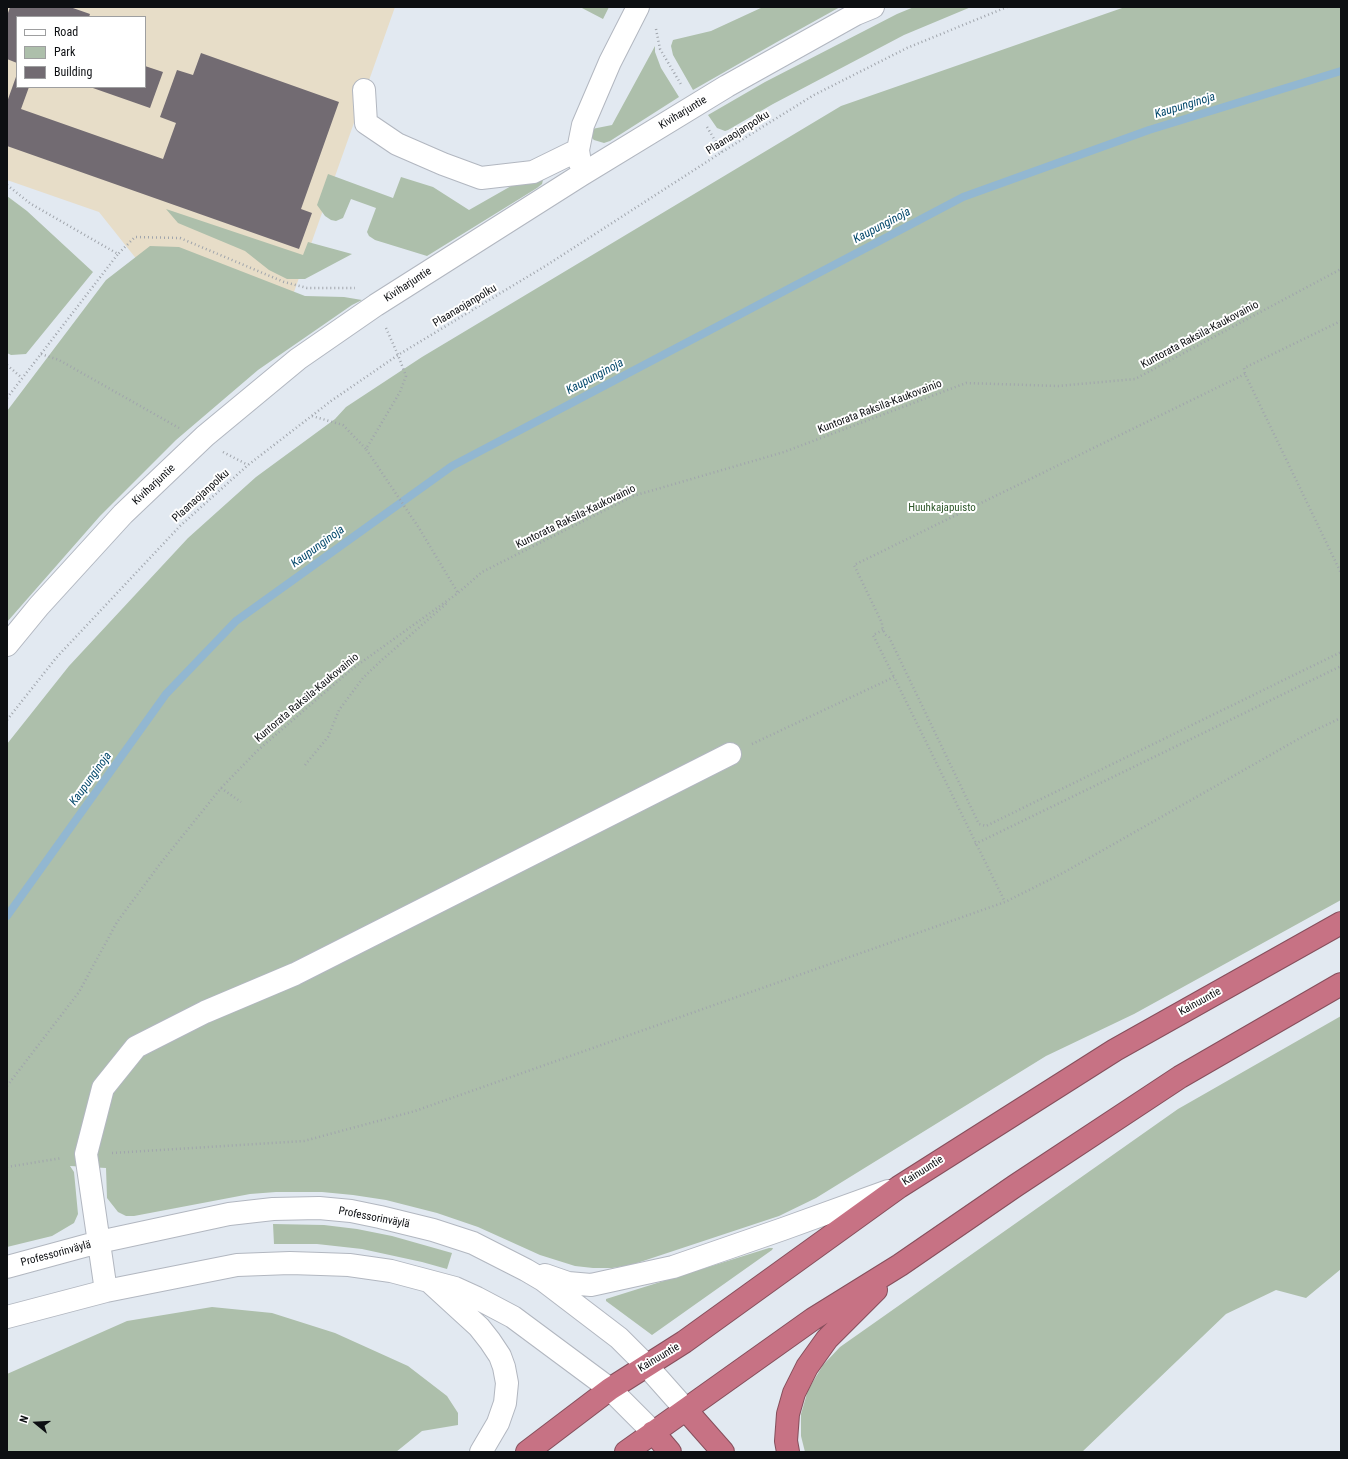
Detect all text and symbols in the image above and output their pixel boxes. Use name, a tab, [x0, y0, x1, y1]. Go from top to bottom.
legend	[16, 16, 146, 88]
text: Road	[54, 25, 78, 39]
text: Park	[54, 45, 75, 59]
text: Building	[54, 65, 92, 79]
water label: Kaupunginoja	[1153, 90, 1217, 122]
street label: Kiviharjuntie	[657, 94, 709, 132]
street label: Plaanaojanpolku	[704, 108, 772, 158]
water label: Kaupunginoja	[851, 205, 913, 247]
street label: Kiviharjuntie	[382, 265, 434, 305]
street label: Plaanaojanpolku	[431, 282, 499, 330]
street label: Kuntorata Raksila-Kaukovainio	[1139, 298, 1261, 372]
water label: Kaupunginoja	[564, 356, 626, 398]
street label: Kuntorata Raksila-Kaukovainio	[816, 377, 944, 437]
street label: Kiviharjuntie	[130, 462, 178, 508]
street label: Plaanaojanpolku	[170, 467, 232, 525]
street label: Kuntorata Raksila-Kaukovainio	[514, 482, 638, 552]
park label: Huuhkajapuisto	[908, 501, 976, 515]
water label: Kaupunginoja	[288, 523, 348, 571]
street label: Kuntorata Raksila-Kaukovainio	[252, 651, 362, 745]
water label: Kaupunginoja	[67, 749, 115, 809]
street label: Kainuuntie	[1177, 985, 1223, 1019]
street label: Kainuuntie	[900, 1153, 946, 1189]
street label: Professorinväylä	[337, 1205, 411, 1231]
street label: Professorinväylä	[19, 1238, 93, 1270]
street label: Kainuuntie	[636, 1340, 682, 1376]
north arrow	[16, 1403, 56, 1443]
text: N	[17, 1414, 31, 1424]

